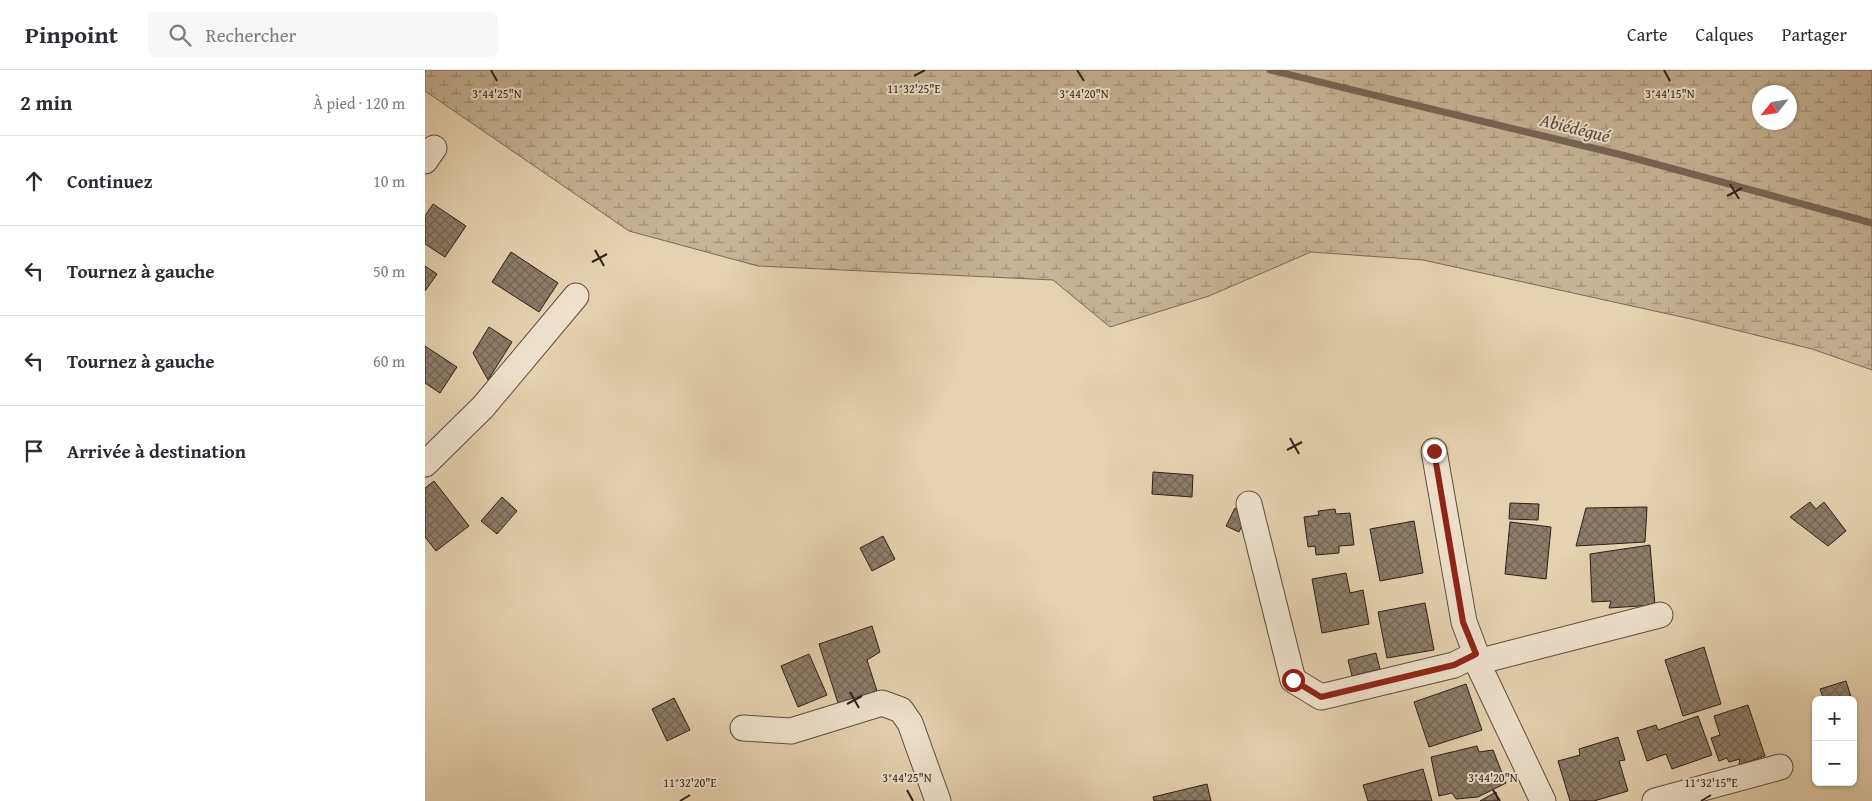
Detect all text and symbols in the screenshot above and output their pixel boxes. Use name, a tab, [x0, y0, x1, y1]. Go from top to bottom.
search box	[148, 12, 498, 57]
text: Pinpoint	[25, 17, 118, 52]
icon: search	[166, 21, 194, 49]
text: Rechercher	[206, 21, 296, 49]
text: Carte	[1627, 21, 1668, 48]
text: Calques	[1696, 21, 1754, 48]
text: Partager	[1782, 21, 1847, 48]
text: 11°32'25"E	[887, 80, 941, 97]
text: 3°44'25"N	[472, 85, 522, 102]
text: 3°44'20"N	[1059, 85, 1109, 102]
text: 3°44'15"N	[1645, 85, 1695, 102]
north arrow	[1752, 85, 1797, 130]
text: 2 min	[20, 87, 72, 118]
text: À pied · 120 m	[313, 91, 405, 115]
water label: Abiédégué	[1536, 106, 1614, 149]
icon: ahead	[20, 167, 48, 195]
text: Continuez	[67, 167, 153, 195]
text: 10 m	[373, 169, 405, 193]
icon: left	[20, 257, 48, 285]
text: Tournez à gauche	[67, 257, 215, 285]
text: 50 m	[373, 259, 405, 283]
icon: left	[20, 347, 48, 375]
text: Tournez à gauche	[67, 347, 215, 375]
text: 60 m	[373, 349, 405, 373]
icon: arrive	[20, 437, 48, 465]
text: Arrivée à destination	[67, 437, 246, 465]
route end	[1423, 440, 1446, 463]
route start	[1282, 669, 1305, 692]
map controls	[1812, 696, 1857, 786]
button: +	[1812, 696, 1857, 741]
button: −	[1812, 741, 1857, 786]
text: 3°44'25"N	[882, 769, 932, 786]
text: 3°44'20"N	[1468, 769, 1518, 786]
text: 11°32'20"E	[663, 774, 717, 791]
text: 11°32'15"E	[1684, 774, 1738, 791]

